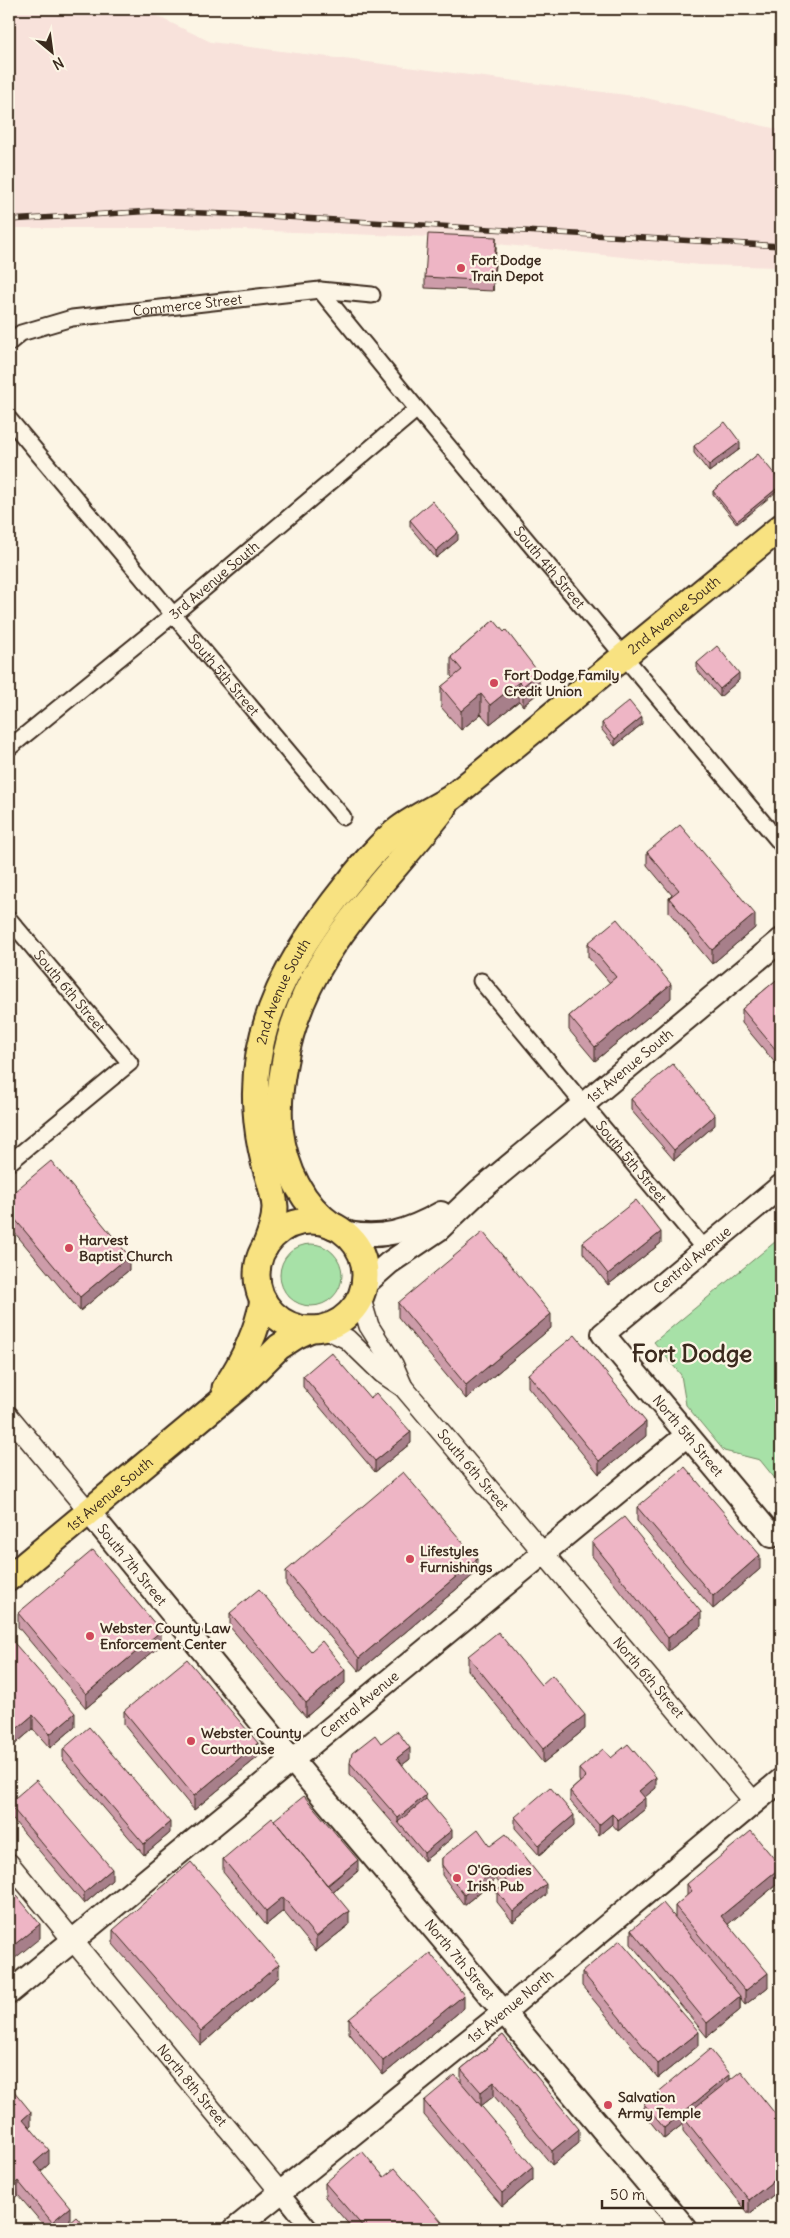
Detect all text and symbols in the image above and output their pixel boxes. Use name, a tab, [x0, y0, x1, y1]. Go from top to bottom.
north arrow	[28, 28, 78, 78]
text: N	[50, 53, 67, 74]
place label: Fort Dodge Train Depot	[471, 251, 544, 285]
marker: Fort Dodge Train Depot	[455, 262, 467, 274]
street label: Commerce Street	[132, 290, 243, 320]
street label: South 4th Street	[510, 523, 589, 612]
street label: 3rd Avenue South	[165, 537, 263, 623]
street label: 2nd Avenue South	[624, 572, 724, 658]
street label: South 5th Street	[184, 630, 263, 720]
place label: Fort Dodge Family Credit Union	[504, 666, 619, 700]
marker: Fort Dodge Family Credit Union	[488, 677, 500, 689]
street label: 2nd Avenue South	[252, 935, 314, 1046]
street label: South 6th Street	[30, 946, 109, 1036]
street label: 1st Avenue South	[583, 1025, 677, 1107]
street label: South 5th Street	[592, 1117, 671, 1207]
street label: Central Avenue	[649, 1222, 735, 1298]
place label: Harvest Baptist Church	[79, 1231, 173, 1265]
marker: Harvest Baptist Church	[63, 1242, 75, 1254]
district label: Fort Dodge	[632, 1338, 752, 1368]
street label: North 5th Street	[649, 1391, 727, 1480]
street label: South 6th Street	[433, 1425, 513, 1515]
street label: 1st Avenue South	[63, 1453, 157, 1535]
street label: South 7th Street	[93, 1520, 171, 1609]
place label: Lifestyles Furnishings	[420, 1542, 493, 1576]
marker: Lifestyles Furnishings	[404, 1553, 416, 1565]
place label: Webster County Law Enforcement Center	[100, 1619, 231, 1653]
marker: Webster County Law Enforcement Center	[84, 1630, 96, 1642]
street label: North 6th Street	[609, 1633, 688, 1722]
street label: Central Avenue	[317, 1667, 402, 1742]
place label: Webster County Courthouse	[201, 1724, 302, 1758]
marker: Webster County Courthouse	[185, 1735, 197, 1747]
place label: O'Goodies Irish Pub	[467, 1861, 532, 1895]
marker: O'Goodies Irish Pub	[451, 1872, 463, 1884]
street label: North 7th Street	[421, 1916, 499, 2004]
street label: 1st Avenue North	[464, 1966, 557, 2047]
street label: North 8th Street	[153, 2041, 231, 2130]
place label: Salvation Army Temple	[618, 2088, 701, 2122]
marker: Salvation Army Temple	[602, 2099, 614, 2111]
scale bar	[602, 2178, 744, 2210]
text: 50 m	[610, 2185, 645, 2204]

